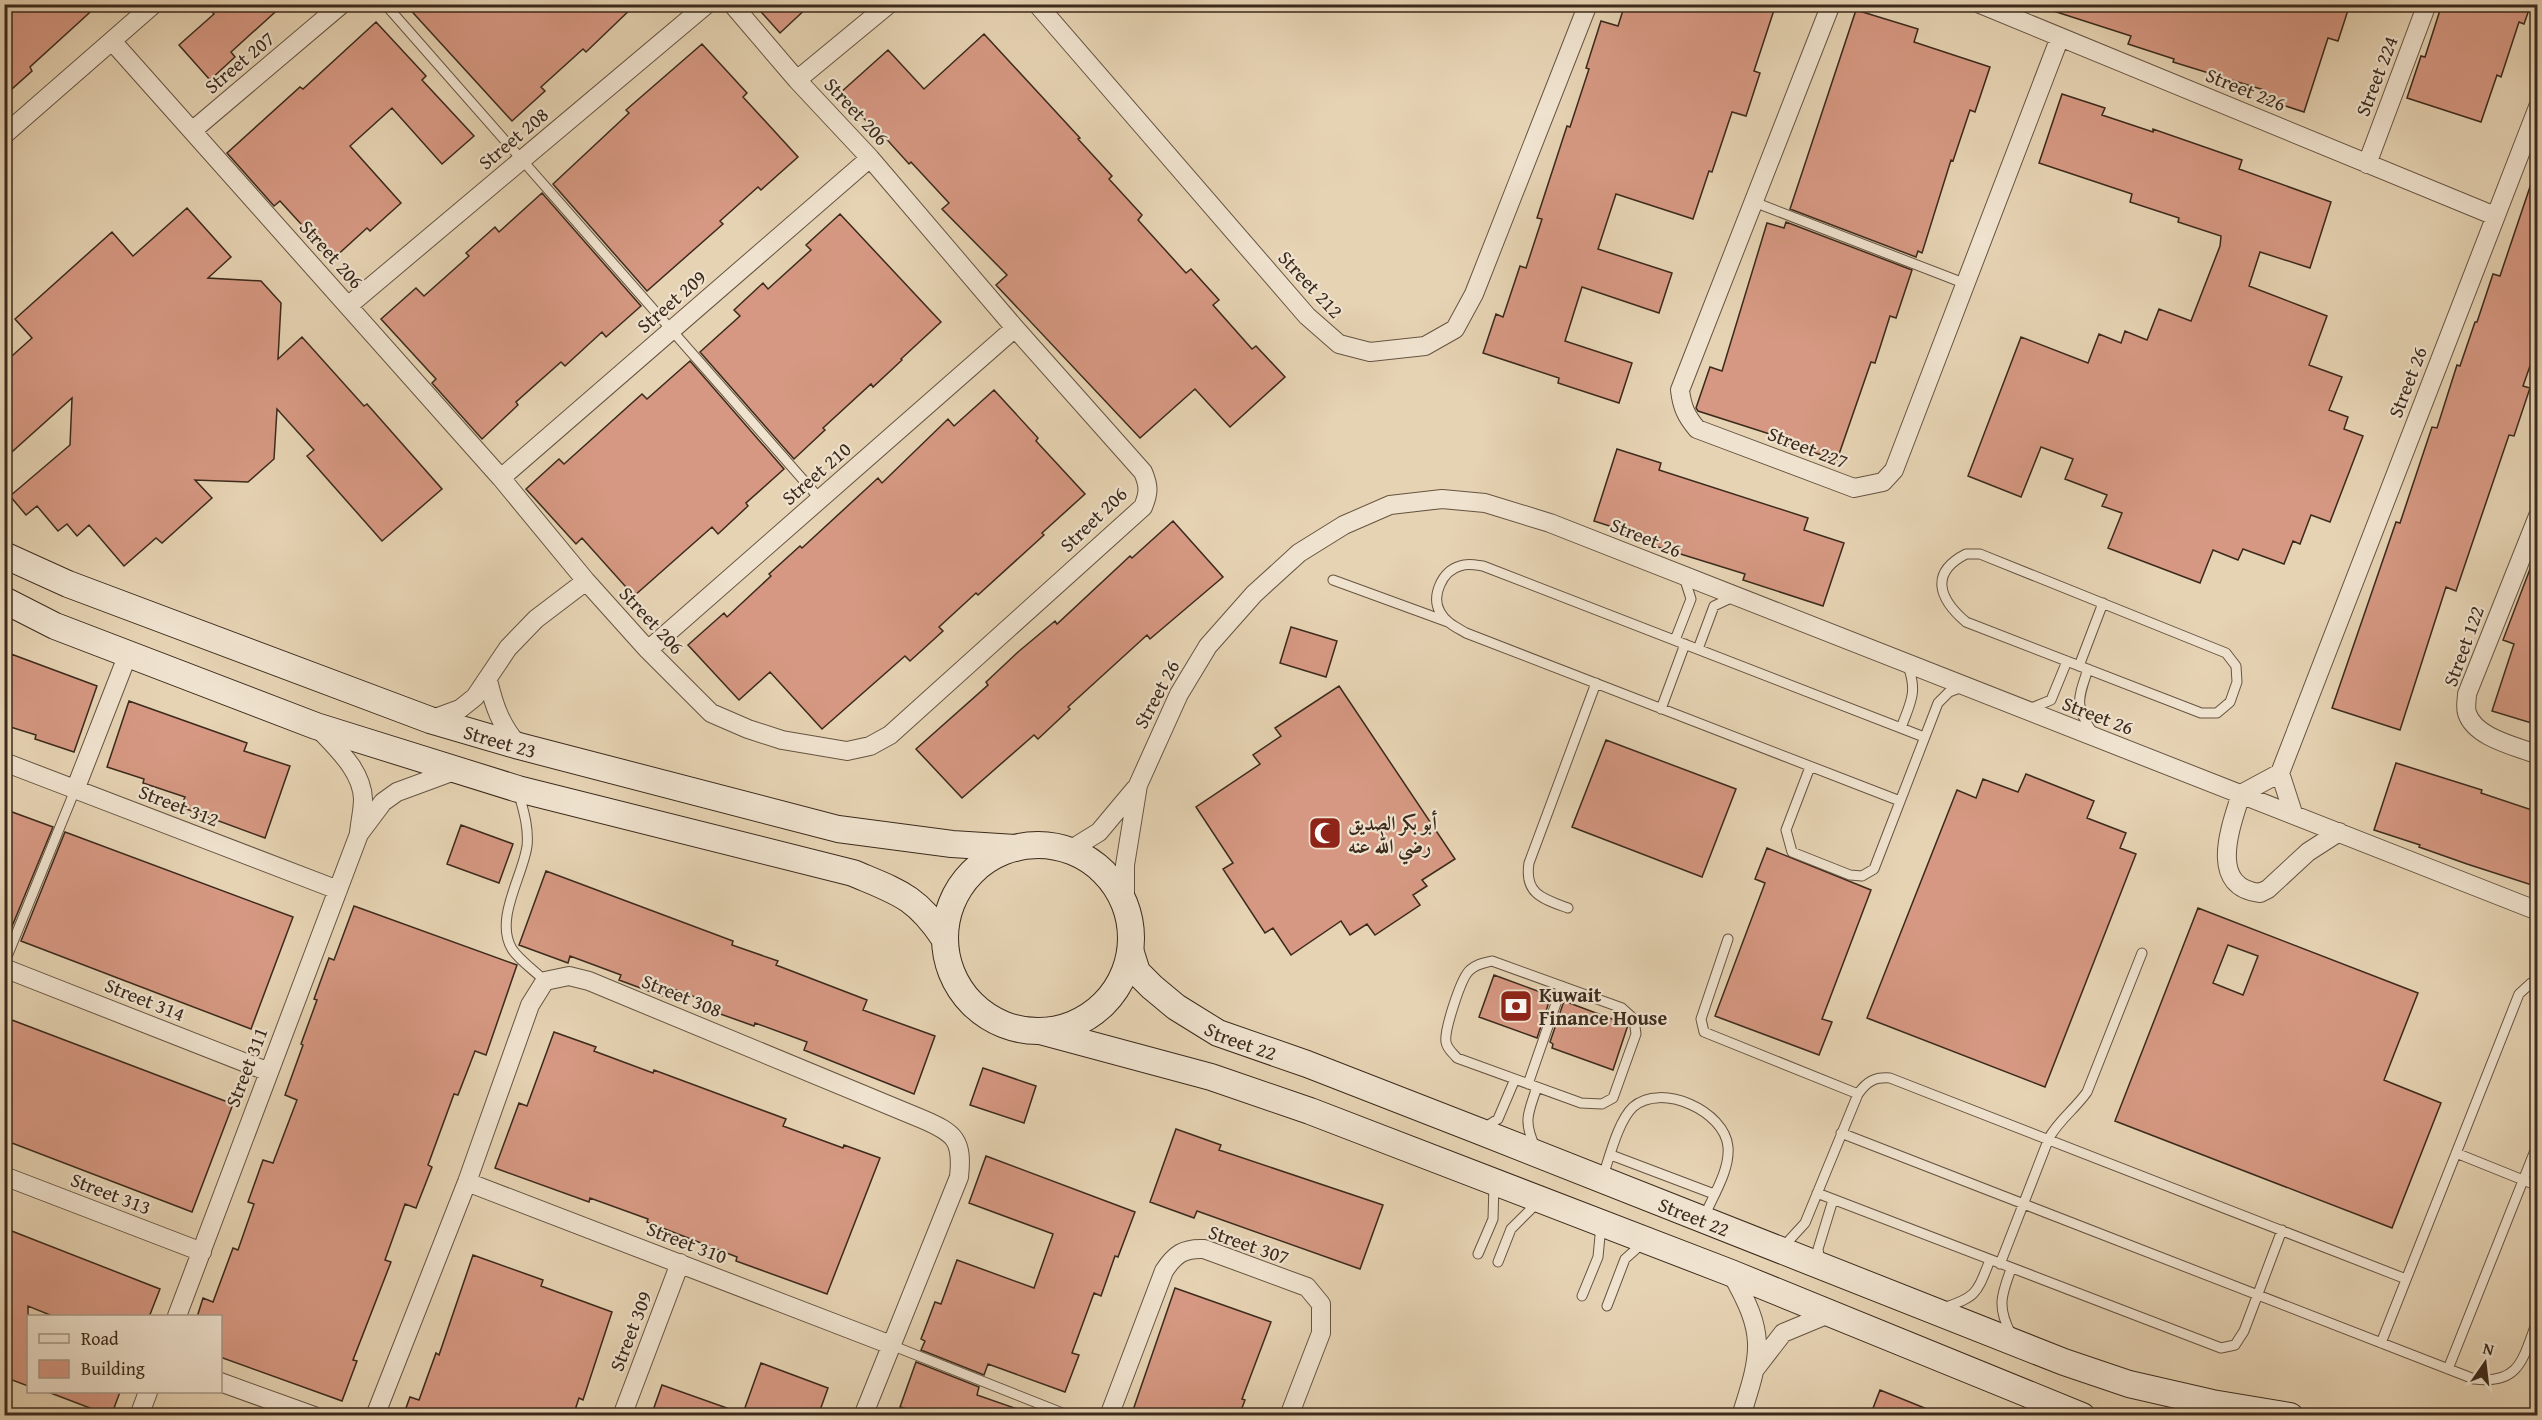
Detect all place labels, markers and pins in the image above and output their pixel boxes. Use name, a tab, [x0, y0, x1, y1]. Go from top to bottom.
place label: أبو بكر الصديق رضي الله عنه	[1348, 808, 1437, 865]
mosque icon: أبو بكر الصديق رضي الله عنه	[1307, 815, 1343, 851]
place label: Kuwait Finance House	[1539, 980, 1667, 1032]
bank icon: Kuwait Finance House	[1498, 988, 1534, 1024]

